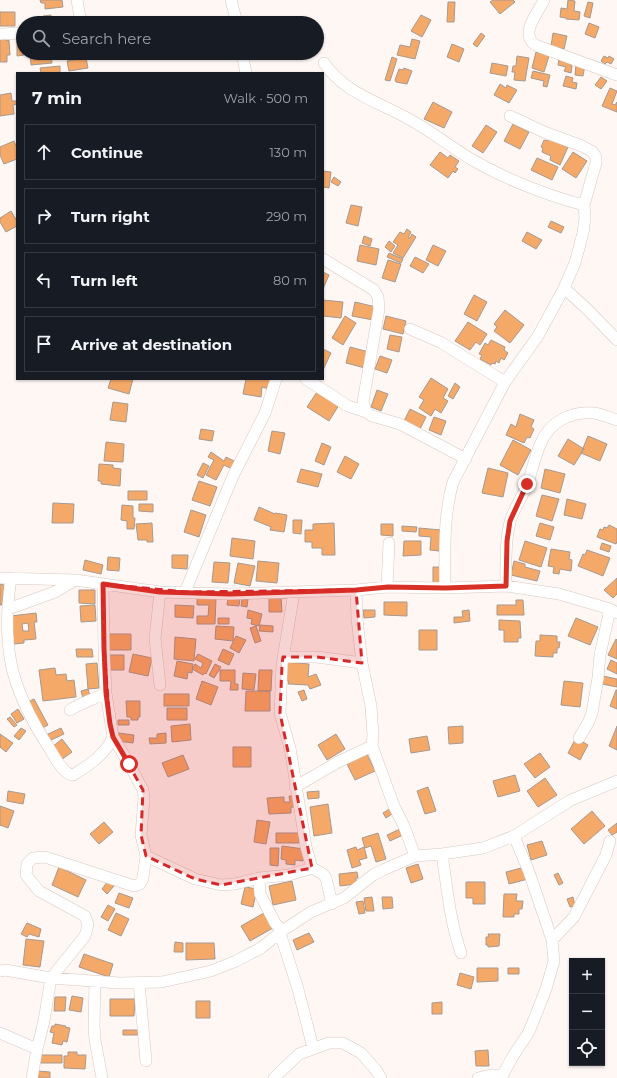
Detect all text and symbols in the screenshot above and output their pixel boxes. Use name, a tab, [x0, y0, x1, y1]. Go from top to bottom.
search box	[16, 16, 324, 60]
icon: search	[30, 27, 52, 49]
text: Search here	[62, 29, 151, 48]
text: 7 min	[32, 88, 82, 108]
text: Walk · 500 m	[223, 90, 308, 106]
icon: ahead	[33, 141, 55, 163]
text: Continue	[71, 143, 143, 162]
text: 130 m	[269, 144, 307, 160]
icon: right	[33, 205, 55, 227]
text: Turn right	[71, 207, 150, 226]
text: 290 m	[266, 208, 307, 224]
icon: left	[33, 269, 55, 291]
text: Turn left	[71, 271, 138, 290]
text: 80 m	[273, 272, 307, 288]
icon: arrive	[33, 333, 55, 355]
text: Arrive at destination	[71, 335, 232, 354]
route end	[518, 475, 536, 493]
route start	[120, 755, 138, 773]
map controls	[569, 958, 605, 1066]
button: +	[569, 958, 605, 994]
button: −	[569, 994, 605, 1030]
button: locate	[569, 1030, 605, 1066]

